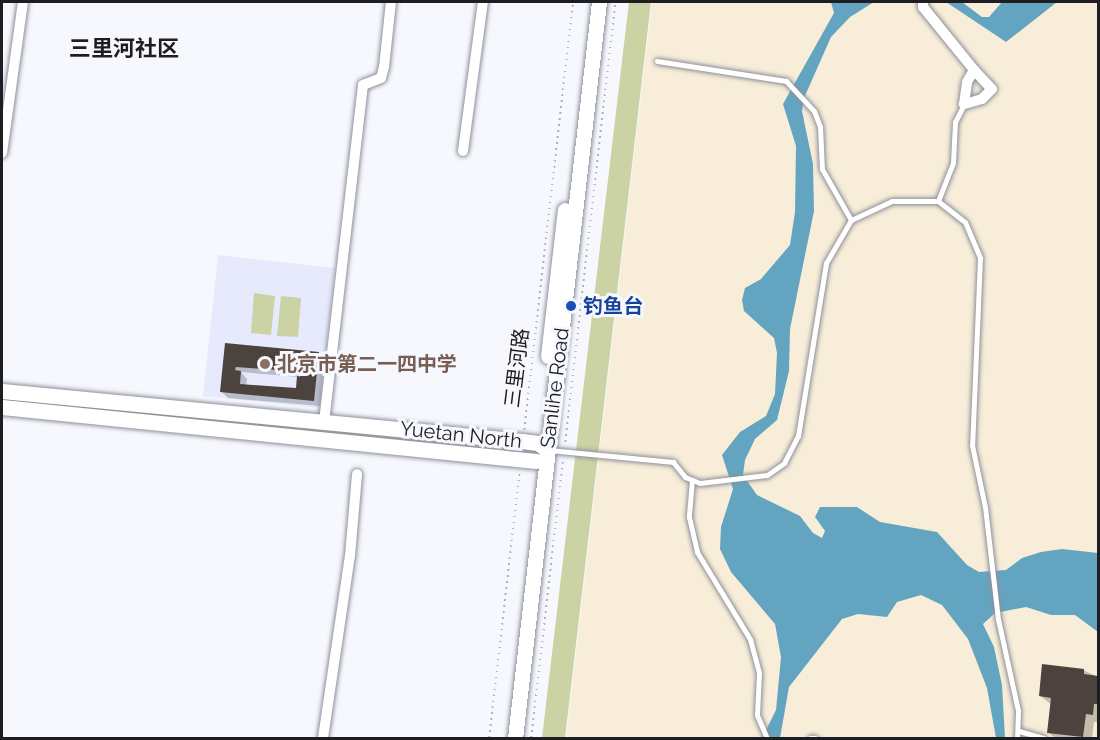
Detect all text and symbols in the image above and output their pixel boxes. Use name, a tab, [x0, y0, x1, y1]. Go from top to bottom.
district label: 三里河社区	[69, 36, 179, 62]
place label: 钓鱼台	[583, 294, 643, 318]
marker: 钓鱼台	[564, 299, 578, 313]
street label: 三里河路	[500, 327, 534, 409]
street label: Sanlihe Road	[536, 327, 574, 449]
place label: 北京市第二一四中学	[277, 352, 457, 376]
marker: 北京市第二一四中学	[258, 357, 272, 371]
street label: Yuetan North	[399, 417, 523, 453]

